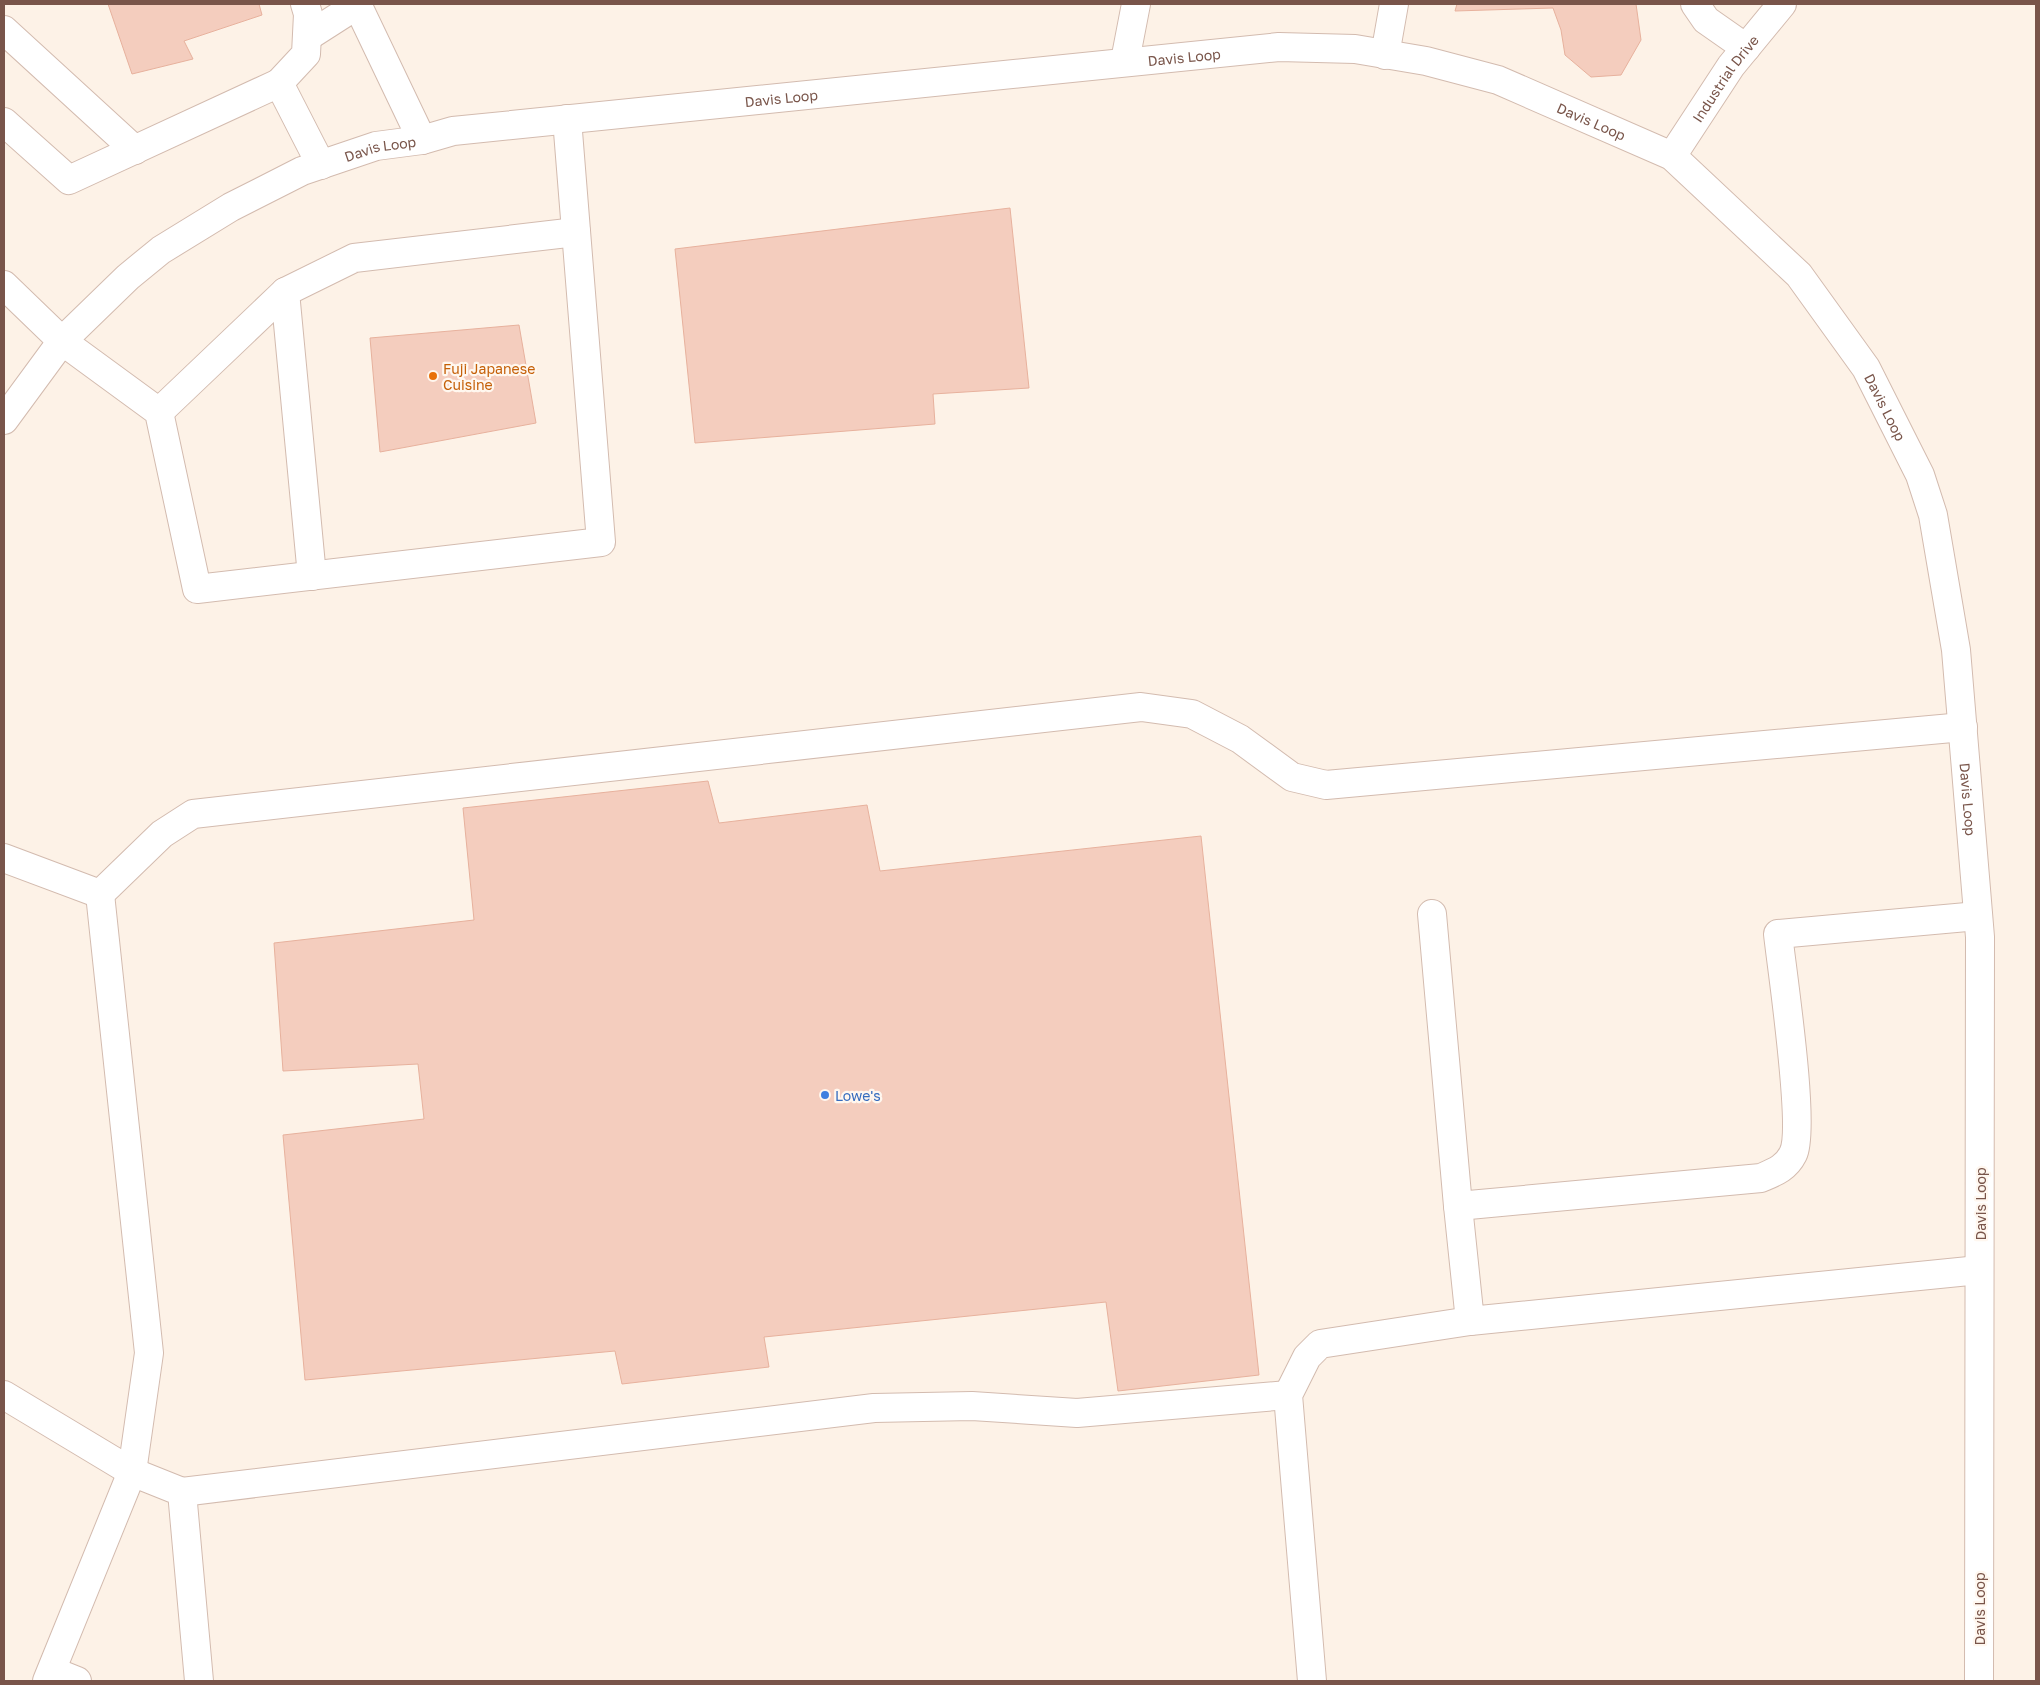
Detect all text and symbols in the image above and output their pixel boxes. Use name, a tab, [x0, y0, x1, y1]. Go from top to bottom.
street label: Industrial Drive	[1688, 31, 1762, 125]
street label: Davis Loop	[1147, 44, 1221, 69]
street label: Davis Loop	[744, 85, 818, 110]
street label: Davis Loop	[1555, 98, 1629, 143]
street label: Davis Loop	[342, 132, 417, 165]
place label: Fuji Japanese Cuisine	[443, 360, 535, 393]
marker: Fuji Japanese Cuisine	[427, 370, 439, 382]
street label: Davis Loop	[1862, 370, 1910, 443]
street label: Davis Loop	[1957, 762, 1980, 836]
place label: Lowe's	[835, 1087, 881, 1104]
marker: Lowe's	[819, 1089, 831, 1101]
street label: Davis Loop	[1972, 1167, 1989, 1241]
street label: Davis Loop	[1971, 1572, 1988, 1646]

